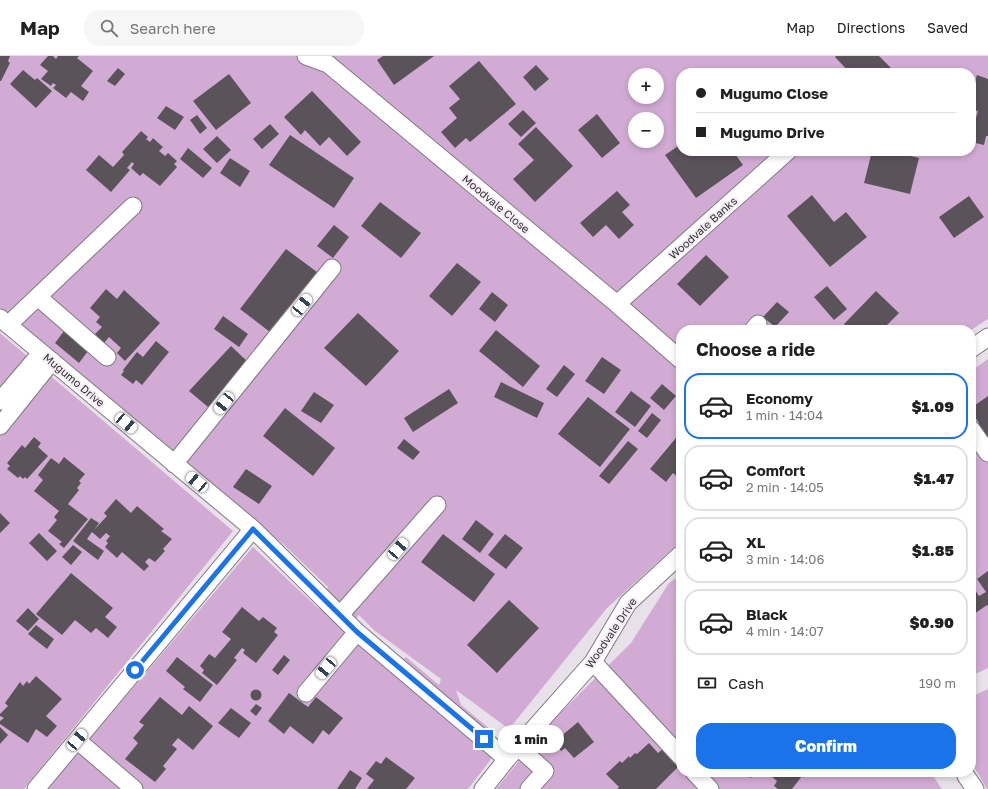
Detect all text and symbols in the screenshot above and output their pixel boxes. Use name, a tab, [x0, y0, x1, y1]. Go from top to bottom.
search box	[84, 10, 364, 46]
text: Map	[20, 16, 60, 39]
icon: search	[98, 17, 120, 39]
text: Search here	[130, 19, 216, 37]
text: Map	[786, 19, 815, 36]
text: Directions	[837, 19, 905, 36]
text: Saved	[927, 19, 968, 36]
map controls	[628, 68, 664, 148]
button: +	[628, 68, 664, 104]
text: Mugumo Close	[720, 84, 828, 102]
button: −	[628, 112, 664, 148]
text: Mugumo Drive	[720, 123, 825, 141]
street label: Moodvale Close	[460, 172, 533, 236]
street label: Woodvale Banks	[666, 194, 739, 262]
car	[290, 292, 314, 318]
text: Choose a ride	[696, 338, 815, 360]
street label: Mugumo Drive	[41, 350, 108, 409]
icon: car	[698, 388, 734, 424]
text: Economy	[746, 389, 813, 407]
car	[212, 390, 236, 416]
text: $1.09	[911, 397, 954, 415]
text: 1 min · 14:04	[746, 407, 823, 423]
car	[113, 411, 139, 435]
icon: car	[698, 460, 734, 496]
text: Comfort	[746, 461, 805, 479]
text: $1.47	[913, 469, 954, 487]
car	[184, 470, 210, 494]
text: 2 min · 14:05	[746, 479, 824, 495]
icon: car	[698, 532, 734, 568]
text: XL	[746, 533, 765, 551]
car	[386, 536, 410, 562]
text: $1.85	[912, 541, 954, 559]
text: 3 min · 14:06	[746, 551, 824, 567]
street label: Woodvale Drive	[582, 595, 639, 670]
icon: car	[698, 604, 734, 640]
text: Black	[746, 605, 788, 623]
text: $0.90	[909, 613, 954, 631]
text: 4 min · 14:07	[746, 623, 824, 639]
car	[314, 655, 338, 681]
route start	[126, 661, 144, 679]
icon: cash	[696, 672, 718, 694]
text: Cash	[728, 674, 764, 692]
text: 190 m	[919, 675, 956, 691]
button: Confirm	[696, 723, 956, 769]
callout: 1 min	[498, 725, 564, 753]
car	[65, 727, 89, 753]
route end	[475, 730, 493, 748]
text: 1 min	[514, 731, 548, 747]

